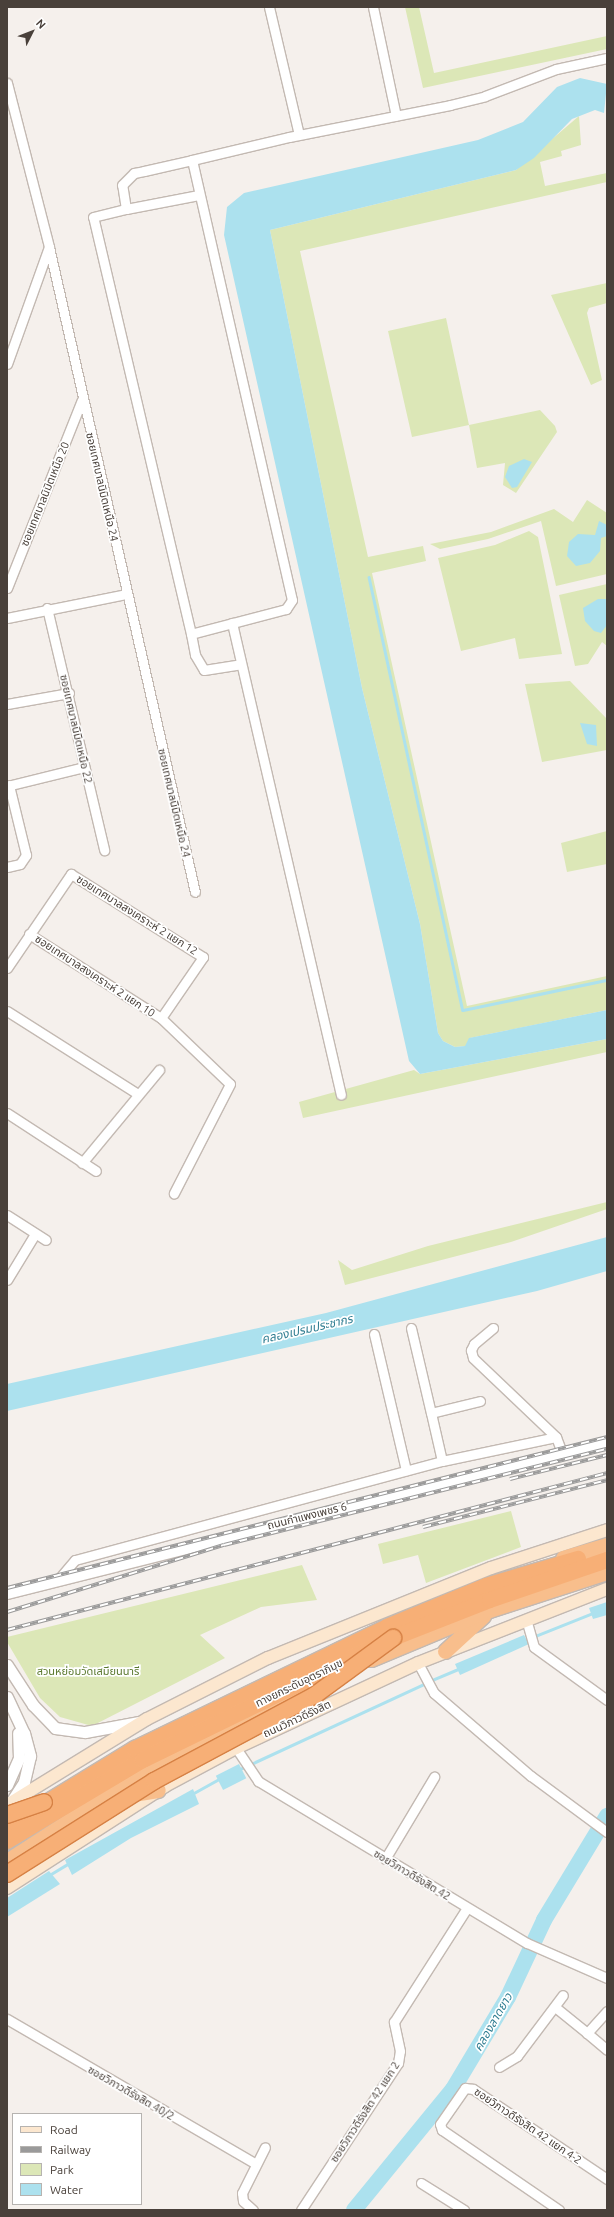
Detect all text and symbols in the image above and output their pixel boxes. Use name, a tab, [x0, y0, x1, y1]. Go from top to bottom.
north arrow	[12, 12, 52, 52]
text: N	[34, 17, 48, 31]
street label: ซอยเทศบาลนิมิตเหนือ 24	[83, 431, 121, 543]
street label: ซอยเทศบาลนิมิตเหนือ 20	[18, 440, 72, 548]
street label: ซอยเทศบาลนิมิตเหนือ 22	[57, 673, 95, 785]
street label: ซอยเทศบาลนิมิตเหนือ 24	[155, 747, 193, 859]
street label: ซอยเทศบาลสงเคราะห์ 2 แยก 12	[74, 872, 200, 958]
street label: ซอยเทศบาลสงเคราะห์ 2 แยก 10	[32, 932, 158, 1020]
water label: คลองเปรมประชากร	[260, 1312, 354, 1346]
street label: ถนนกำแพงเพชร 6	[266, 1500, 348, 1532]
street label: ทางยกระดับอุตราภิมุข	[253, 1656, 345, 1710]
park label: สวนหย่อมวัดเสมียนนารี	[37, 1664, 139, 1678]
street label: ถนนวิภาวดีรังสิต	[261, 1698, 333, 1740]
street label: ซอยวิภาวดีรังสิต 42	[371, 1847, 453, 1903]
water label: คลองลาดยาว	[471, 1990, 515, 2054]
street label: ซอยวิภาวดีรังสิต 42 แยก 2	[327, 2059, 403, 2165]
street label: ซอยวิภาวดีรังสิต 40/2	[86, 2063, 176, 2123]
street label: ซอยวิภาวดีรังสิต 42 แยก 4-2	[472, 2085, 584, 2167]
legend	[12, 2113, 142, 2205]
text: Road	[50, 2123, 78, 2136]
text: Railway	[50, 2143, 91, 2156]
text: Park	[50, 2163, 74, 2176]
text: Water	[50, 2183, 83, 2196]

